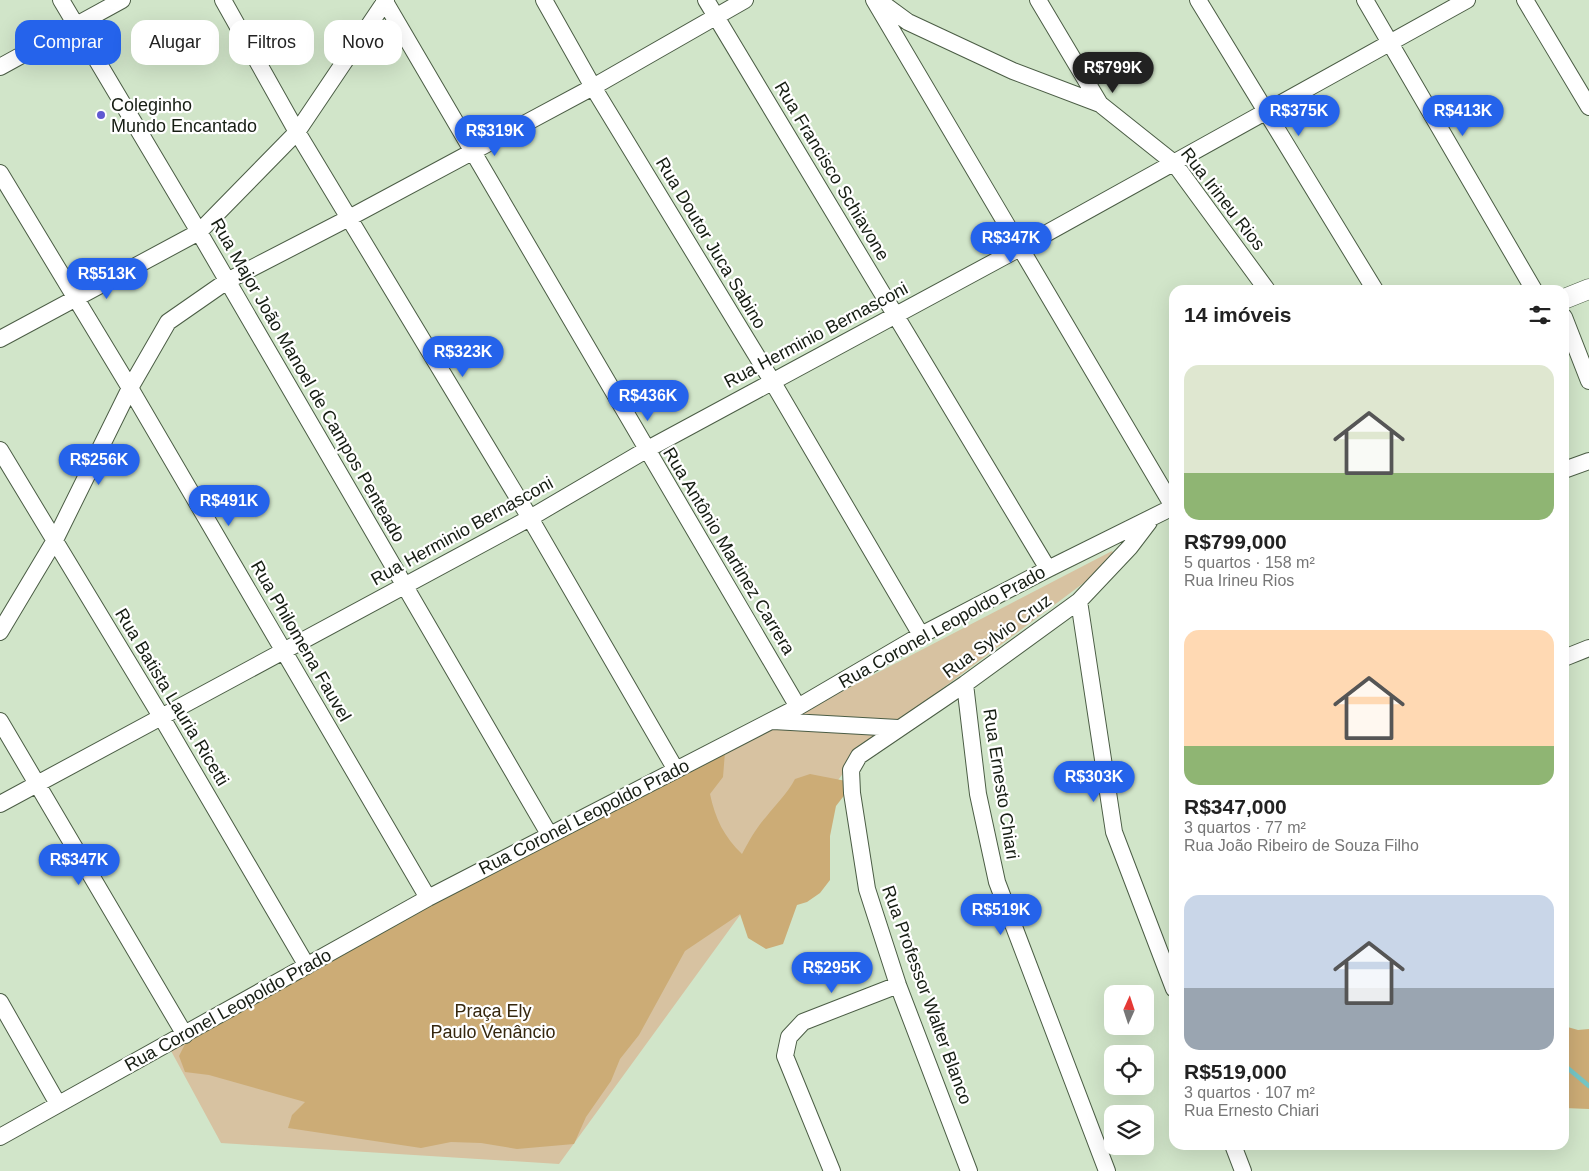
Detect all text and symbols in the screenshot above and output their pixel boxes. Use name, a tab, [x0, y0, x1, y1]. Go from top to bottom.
chip: Comprar	[15, 20, 121, 65]
chip: Alugar	[131, 20, 219, 65]
chip: Filtros	[229, 20, 314, 65]
chip: Novo	[324, 20, 402, 65]
pin: R$799K	[1072, 52, 1154, 94]
text: R$799K	[1084, 59, 1142, 76]
street label: Rua Francisco Schiavone	[771, 78, 893, 264]
pin: R$375K	[1258, 94, 1340, 137]
pin: R$413K	[1422, 94, 1504, 137]
place label: Coleginho Mundo Encantado	[111, 95, 257, 136]
text: R$375K	[1270, 102, 1328, 119]
text: R$413K	[1434, 102, 1492, 119]
marker: Coleginho Mundo Encantado	[95, 109, 107, 121]
pin: R$319K	[454, 114, 536, 157]
text: R$319K	[466, 122, 524, 139]
street label: Rua Irineu Rios	[1177, 144, 1269, 254]
street label: Rua Doutor Juca Sabino	[652, 154, 770, 332]
street label: Rua Major João Manoel de Campos Penteado	[207, 215, 409, 545]
pin: R$347K	[970, 222, 1052, 264]
text: R$347K	[982, 229, 1040, 246]
pin: R$513K	[66, 258, 148, 300]
text: R$513K	[78, 265, 136, 282]
street label: Rua Herminio Bernasconi	[721, 278, 911, 392]
icon: filters	[1526, 301, 1554, 329]
text: 14 imóveis	[1184, 303, 1291, 326]
pin: R$323K	[422, 336, 504, 378]
text: R$323K	[434, 343, 492, 360]
pin: R$436K	[607, 380, 689, 422]
text: R$436K	[619, 387, 677, 404]
icon: home	[1324, 398, 1414, 488]
pin: R$256K	[58, 444, 140, 486]
street label: Rua Antônio Martinez Carrera	[659, 444, 799, 659]
text: R$256K	[70, 451, 128, 468]
street label: Rua Herminio Bernasconi	[367, 473, 557, 589]
pin: R$491K	[188, 484, 270, 527]
text: R$491K	[200, 492, 258, 509]
text: R$799,000	[1184, 530, 1287, 553]
text: 5 quartos · 158 m²	[1184, 554, 1315, 571]
street label: Rua Philomena Fauvel	[247, 557, 355, 725]
street label: Rua Coronel Leopoldo Prado	[835, 562, 1049, 692]
text: Rua Irineu Rios	[1184, 572, 1294, 589]
street label: Rua Sylvio Cruz	[939, 590, 1055, 682]
street label: Rua Batista Lauria Ricetti	[111, 605, 233, 789]
icon: home	[1324, 663, 1414, 753]
street label: Rua Ernesto Chiari	[979, 707, 1023, 861]
street label: Rua Coronel Leopoldo Prado	[476, 755, 692, 879]
pin: R$303K	[1053, 760, 1135, 803]
text: R$303K	[1065, 768, 1123, 785]
text: R$347,000	[1184, 795, 1287, 818]
text: 3 quartos · 77 m²	[1184, 819, 1306, 836]
text: Rua João Ribeiro de Souza Filho	[1184, 837, 1419, 854]
pin: R$347K	[38, 844, 120, 886]
text: R$347K	[50, 851, 108, 868]
street label: Rua Professor Walter Blanco	[878, 883, 976, 1107]
pin: R$519K	[960, 894, 1042, 936]
text: R$519K	[972, 901, 1030, 918]
icon: home	[1324, 928, 1414, 1018]
street label: Rua Coronel Leopoldo Prado	[121, 945, 335, 1075]
pin: R$295K	[791, 952, 873, 994]
text: R$295K	[803, 959, 861, 976]
north arrow	[1104, 985, 1154, 1035]
map controls	[1104, 985, 1154, 1155]
park label: Praça Ely Paulo Venâncio	[430, 1001, 556, 1042]
button: locate	[1104, 1045, 1154, 1095]
text: R$519,000	[1184, 1060, 1287, 1083]
text: 3 quartos · 107 m²	[1184, 1084, 1315, 1101]
text: Rua Ernesto Chiari	[1184, 1102, 1319, 1119]
button: layers	[1104, 1105, 1154, 1155]

